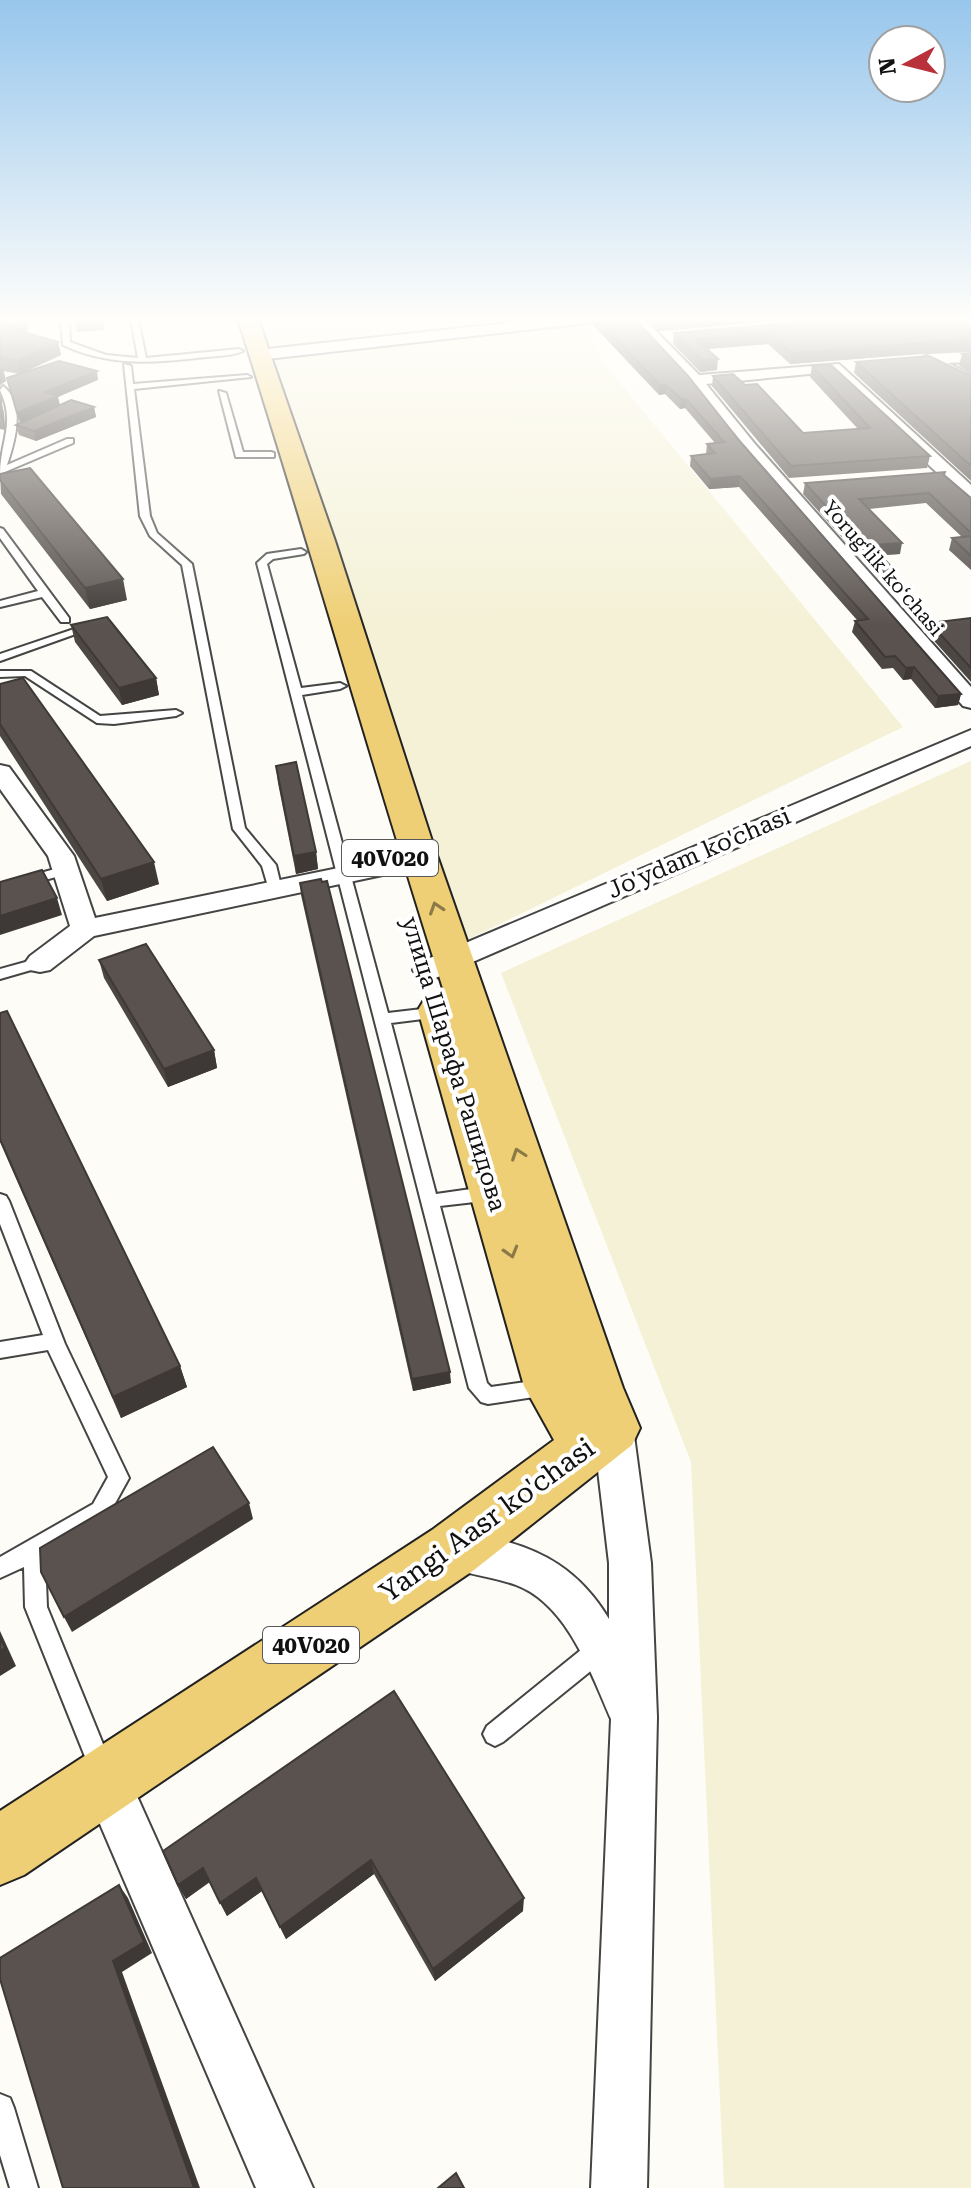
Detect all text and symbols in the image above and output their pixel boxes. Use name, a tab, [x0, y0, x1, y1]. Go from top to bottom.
north arrow	[867, 24, 947, 104]
text: N	[874, 56, 901, 76]
street label: Yorugʻlik koʻchasi	[818, 495, 948, 641]
street label: Jo'ydam ko'chasi	[603, 802, 795, 904]
road number: 40V020	[342, 840, 438, 876]
one-way arrow	[429, 902, 445, 916]
street label: улица Шарафа Рашидова	[396, 913, 512, 1215]
one-way arrow	[512, 1148, 528, 1162]
one-way arrow	[502, 1244, 518, 1258]
street label: Yangi Aasr ko'chasi	[373, 1431, 601, 1609]
road number: 40V020	[263, 1627, 359, 1663]

